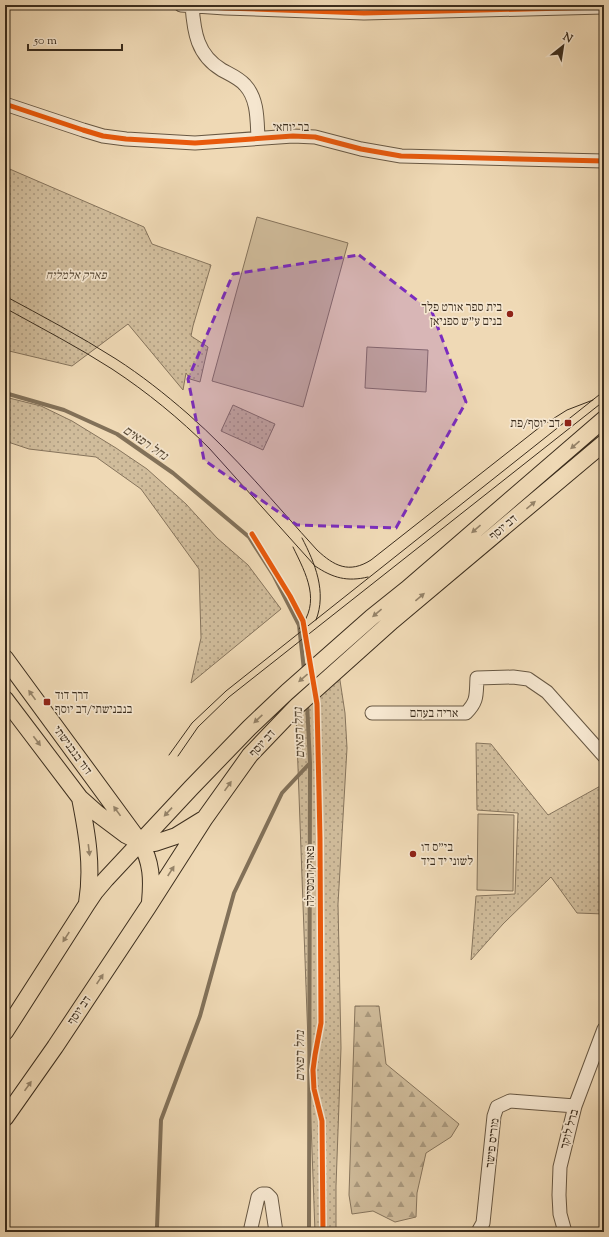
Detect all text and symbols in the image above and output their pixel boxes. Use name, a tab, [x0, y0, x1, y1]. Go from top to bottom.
scale bar	[28, 26, 122, 52]
north arrow	[543, 26, 583, 66]
text: N	[559, 29, 575, 47]
text: 50 m	[33, 32, 57, 50]
street label: בר יוחאי	[273, 119, 310, 137]
park label: פארק אלמליח	[46, 267, 107, 285]
place label: בית ספר אורט פלך בנים ע"ש ספניאן	[421, 299, 502, 331]
marker: בית ספר אורט פלך בנים ע"ש ספניאן	[505, 309, 515, 319]
place label: דב יוסף/פת	[510, 415, 560, 433]
marker: דב יוסף/פת	[563, 418, 573, 428]
water label: נחל רפאים	[119, 422, 172, 466]
one-way arrow	[569, 440, 580, 449]
one-way arrow	[525, 500, 536, 509]
street label: דב יוסף	[486, 511, 522, 545]
one-way arrow	[471, 525, 481, 534]
one-way arrow	[415, 592, 426, 601]
one-way arrow	[371, 609, 382, 618]
one-way arrow	[297, 674, 308, 683]
place label: דרך דוד בנבנישתי/דב יוסף	[55, 687, 132, 719]
one-way arrow	[28, 689, 36, 700]
marker: דרך דוד בנבנישתי/דב יוסף	[42, 697, 52, 707]
water label: נחל רפאים	[290, 705, 310, 759]
street label: אריה בעהם	[410, 705, 458, 723]
one-way arrow	[253, 714, 263, 724]
street label: דוד בנבנישתי	[48, 722, 96, 779]
street label: דב יוסף	[245, 726, 280, 762]
one-way arrow	[33, 736, 41, 747]
one-way arrow	[224, 781, 232, 791]
one-way arrow	[113, 805, 121, 816]
one-way arrow	[163, 807, 173, 817]
place label: בי"ס דו לשוני יד ביד	[421, 839, 473, 871]
one-way arrow	[85, 844, 92, 856]
street label: פארק המסילה	[302, 845, 320, 907]
marker: בי"ס דו לשוני יד ביד	[408, 849, 418, 859]
one-way arrow	[167, 866, 175, 876]
one-way arrow	[62, 931, 69, 943]
one-way arrow	[97, 973, 104, 985]
street label: דב יוסף	[63, 992, 96, 1029]
water label: נחל רפאים	[292, 1029, 310, 1081]
one-way arrow	[23, 1081, 32, 1092]
street label: ברל לוקר	[556, 1107, 584, 1151]
street label: מוריס פישר	[481, 1117, 505, 1169]

